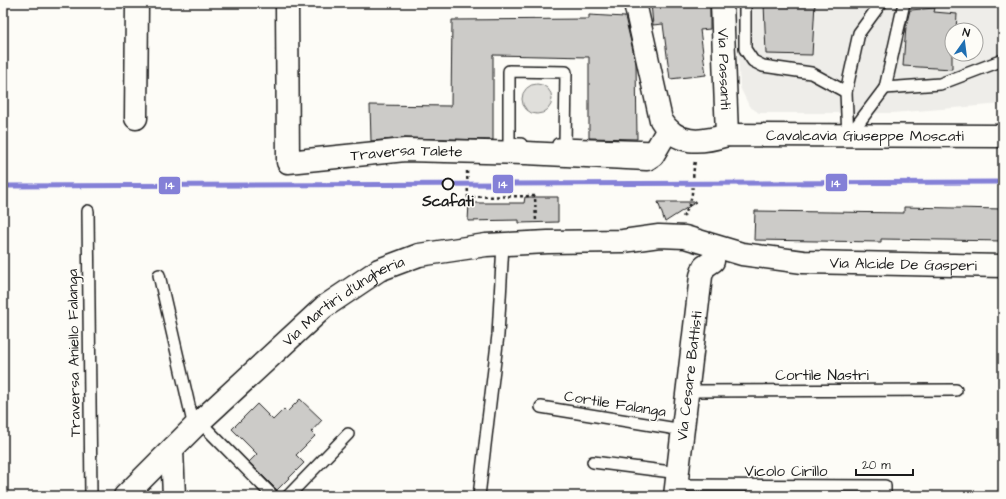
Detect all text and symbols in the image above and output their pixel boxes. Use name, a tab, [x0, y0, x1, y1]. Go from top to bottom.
north arrow	[944, 22, 984, 62]
text: N	[961, 25, 972, 41]
street label: Via Passanti	[712, 28, 737, 111]
street label: Cavalcavia Giuseppe Moscati	[766, 125, 965, 146]
street label: Traversa Talete	[349, 139, 463, 166]
line badge: 14	[825, 173, 848, 192]
line badge: 14	[492, 174, 514, 194]
line badge: 14	[158, 176, 181, 195]
text: 14	[832, 176, 841, 191]
marker: Scafati	[441, 177, 455, 191]
text: 14	[499, 177, 508, 192]
text: 14	[166, 178, 175, 193]
place label: Scafati	[421, 191, 475, 212]
street label: Via Martiri d'Ungheria	[277, 251, 408, 351]
street label: Via Alcide De Gasperi	[829, 252, 978, 276]
street label: Traversa Aniello Falanga	[62, 268, 87, 437]
street label: Via Cesare Battisti	[671, 309, 707, 442]
street label: Cortile Nastri	[775, 365, 869, 386]
street label: Cortile Falanga	[562, 386, 668, 423]
scale bar	[856, 451, 913, 477]
text: 20 m	[862, 457, 891, 474]
street label: Vicolo Cirillo	[745, 461, 828, 482]

